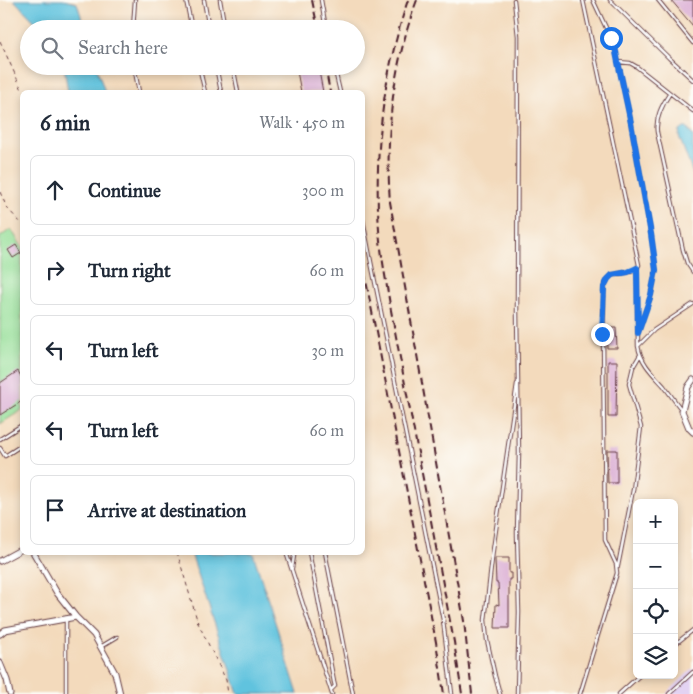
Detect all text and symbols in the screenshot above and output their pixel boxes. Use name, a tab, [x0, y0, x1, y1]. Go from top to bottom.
search box	[20, 20, 365, 75]
route start	[600, 27, 623, 50]
icon: search	[38, 34, 66, 62]
text: Search here	[78, 36, 168, 59]
text: 6 min	[40, 110, 90, 136]
text: Walk · 450 m	[259, 113, 345, 132]
icon: ahead	[41, 176, 69, 204]
text: Continue	[88, 179, 161, 202]
text: 300 m	[302, 181, 344, 200]
icon: right	[41, 256, 69, 284]
text: Turn right	[88, 259, 171, 282]
text: 60 m	[310, 261, 344, 280]
route end	[591, 323, 614, 346]
icon: left	[41, 336, 69, 364]
text: Turn left	[88, 339, 158, 362]
text: 30 m	[311, 341, 344, 360]
icon: left	[41, 416, 69, 444]
text: Turn left	[88, 419, 158, 442]
text: 60 m	[310, 421, 344, 440]
icon: arrive	[41, 496, 69, 524]
text: Arrive at destination	[88, 499, 246, 522]
map controls	[633, 499, 678, 679]
button: +	[633, 499, 678, 544]
button: −	[633, 544, 678, 589]
button: locate	[633, 589, 678, 634]
button: layers	[633, 634, 678, 679]

